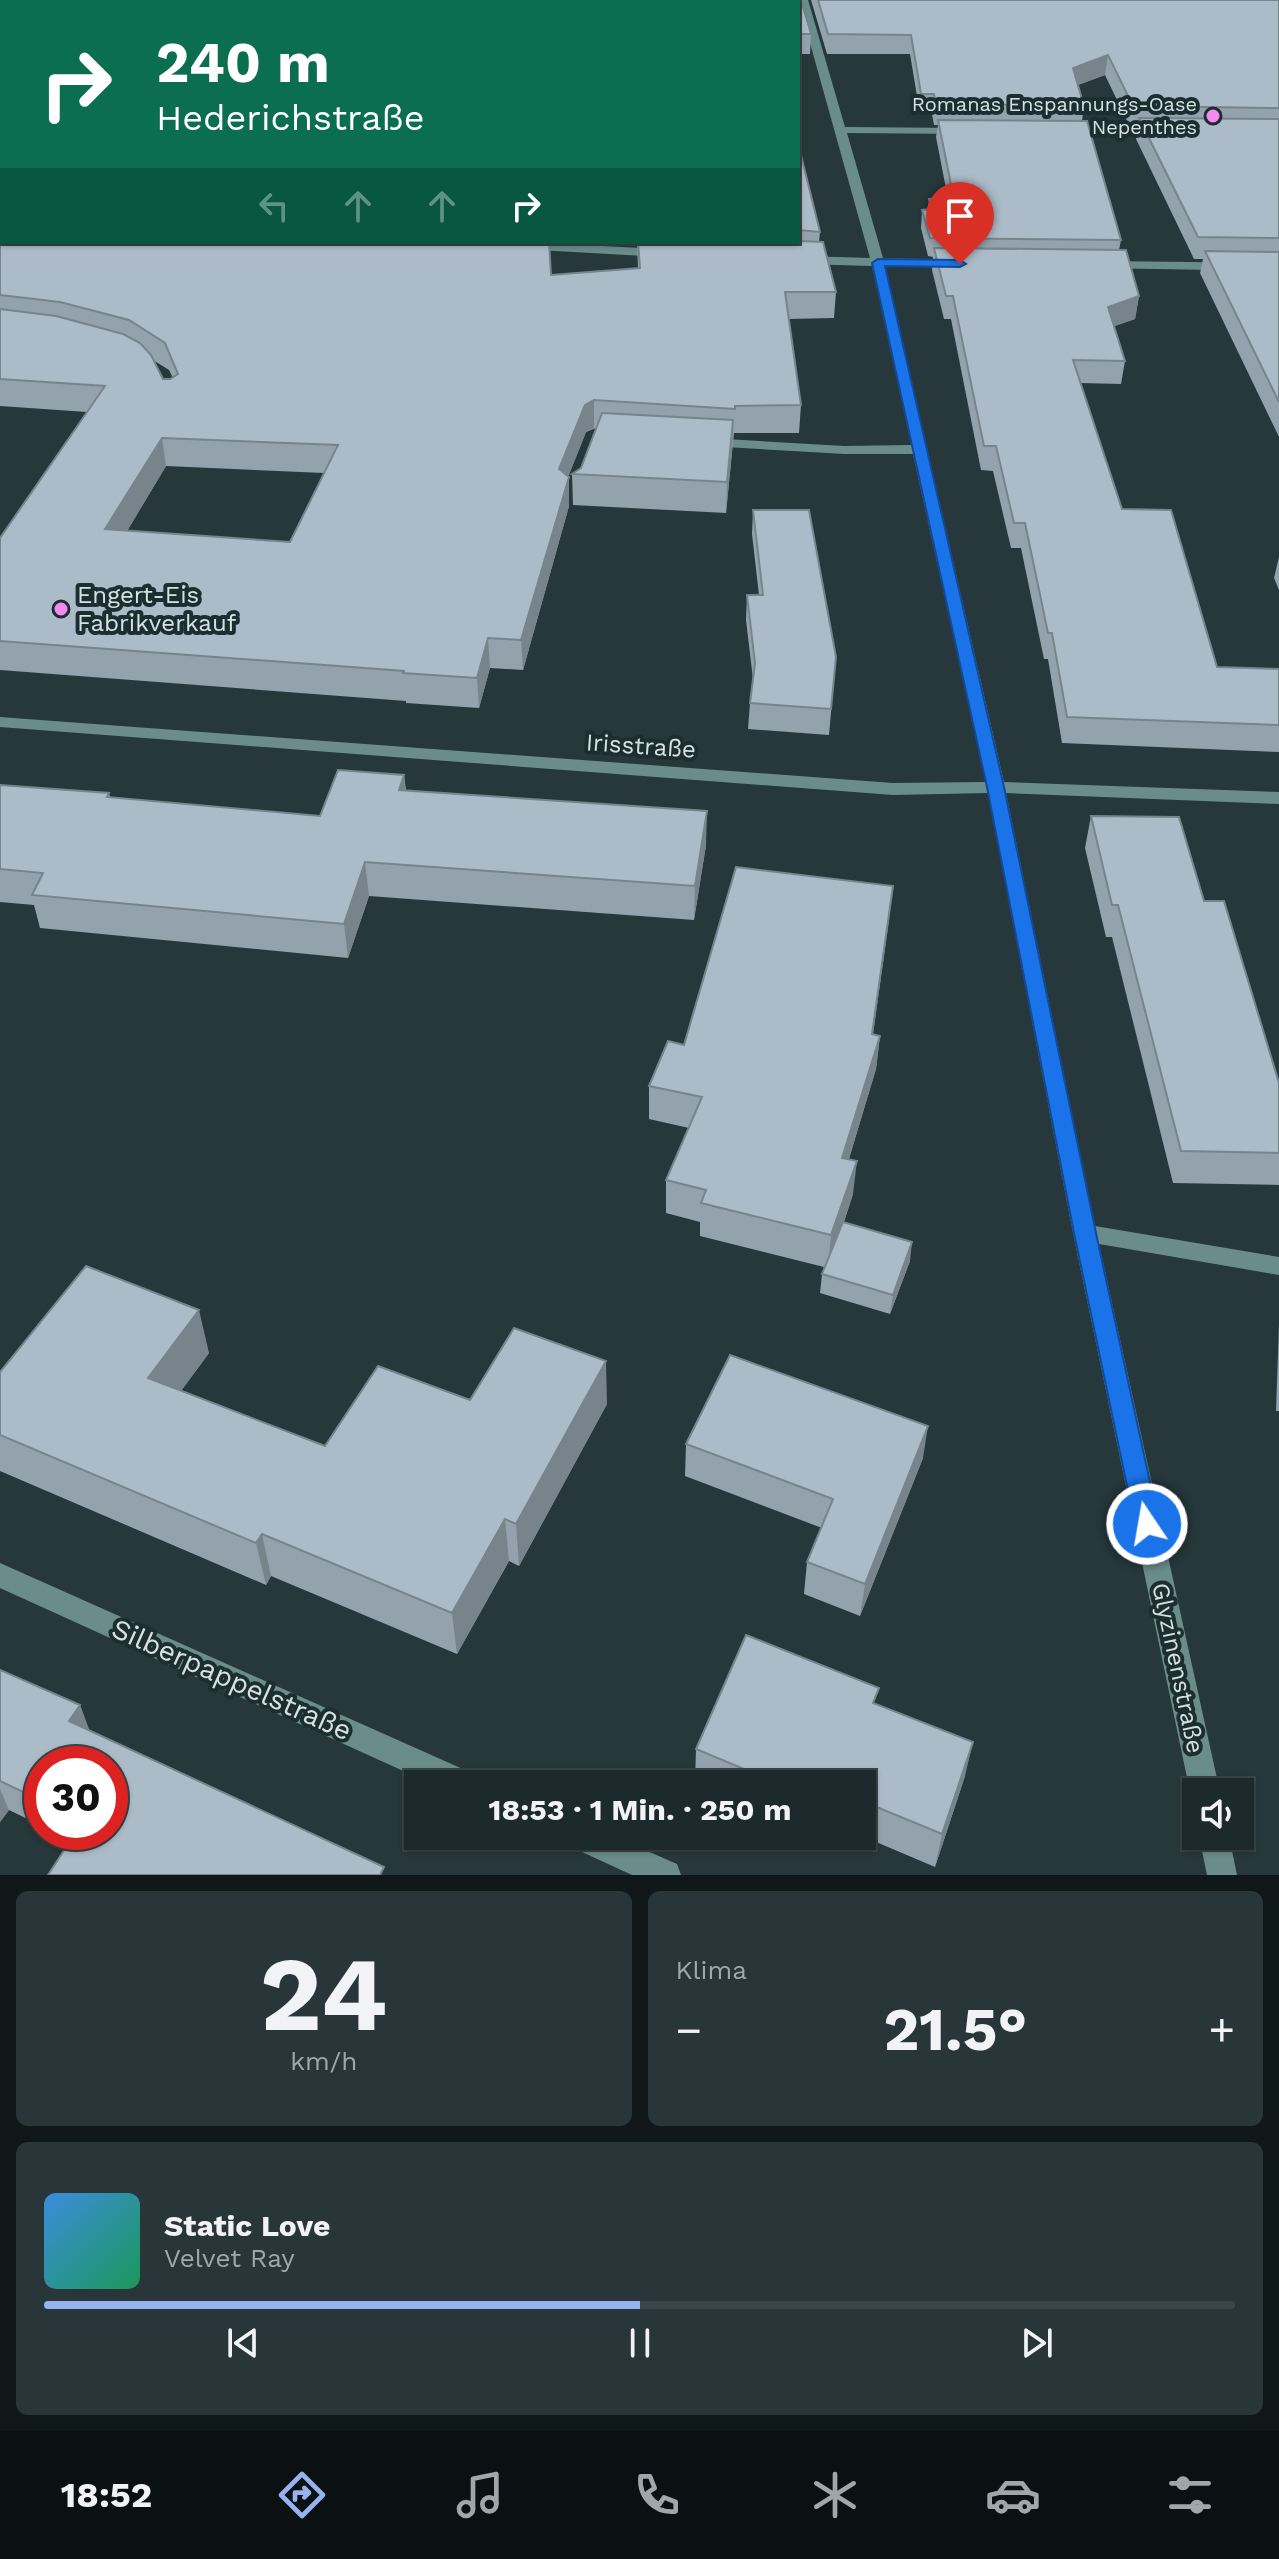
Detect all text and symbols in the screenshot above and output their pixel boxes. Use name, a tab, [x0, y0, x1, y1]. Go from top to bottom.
text: 240 m	[156, 30, 330, 96]
icon: right	[24, 32, 128, 136]
place label: Romanas Enspannungs-Oase Nepenthes	[912, 92, 1197, 139]
text: Hederichstraße	[156, 97, 425, 139]
marker: Romanas Enspannungs-Oase Nepenthes	[1204, 107, 1222, 125]
pin	[926, 182, 994, 264]
icon: left	[252, 184, 296, 228]
icon: ahead	[336, 184, 380, 228]
icon: ahead	[420, 184, 464, 228]
icon: right	[504, 184, 548, 228]
icon: arrive	[938, 194, 982, 238]
place label: Engert-Eis Fabrikverkauf	[77, 581, 237, 637]
marker: Engert-Eis Fabrikverkauf	[52, 600, 70, 618]
street label: Irisstraße	[585, 728, 697, 764]
position arrow	[1105, 1482, 1189, 1566]
street label: Glyzinenstraße	[1146, 1580, 1210, 1756]
street label: Silberpappelstraße	[107, 1612, 357, 1747]
speed limit sign: 30	[24, 1746, 128, 1850]
map controls	[1182, 1778, 1254, 1850]
button: sound	[1182, 1778, 1254, 1850]
text: 18:53 · 1 Min. · 250 m	[489, 1792, 791, 1827]
text: 24	[260, 1933, 388, 2055]
text: Klima	[676, 1955, 747, 1985]
text: 21.5°	[883, 1994, 1027, 2065]
text: −	[676, 2004, 702, 2056]
text: +	[1208, 2004, 1235, 2056]
text: km/h	[290, 2046, 357, 2076]
text: Static Love	[164, 2208, 330, 2243]
text: Velvet Ray	[164, 2243, 295, 2273]
icon: previous	[221, 2321, 265, 2365]
icon: pause	[618, 2321, 662, 2365]
icon: next	[1015, 2321, 1059, 2365]
icon: directions	[274, 2467, 330, 2523]
icon: music	[452, 2467, 508, 2523]
icon: phone	[629, 2467, 685, 2523]
icon: climate	[807, 2467, 863, 2523]
icon: car	[985, 2467, 1041, 2523]
icon: filters	[1162, 2467, 1218, 2523]
text: 18:52	[61, 2474, 152, 2516]

